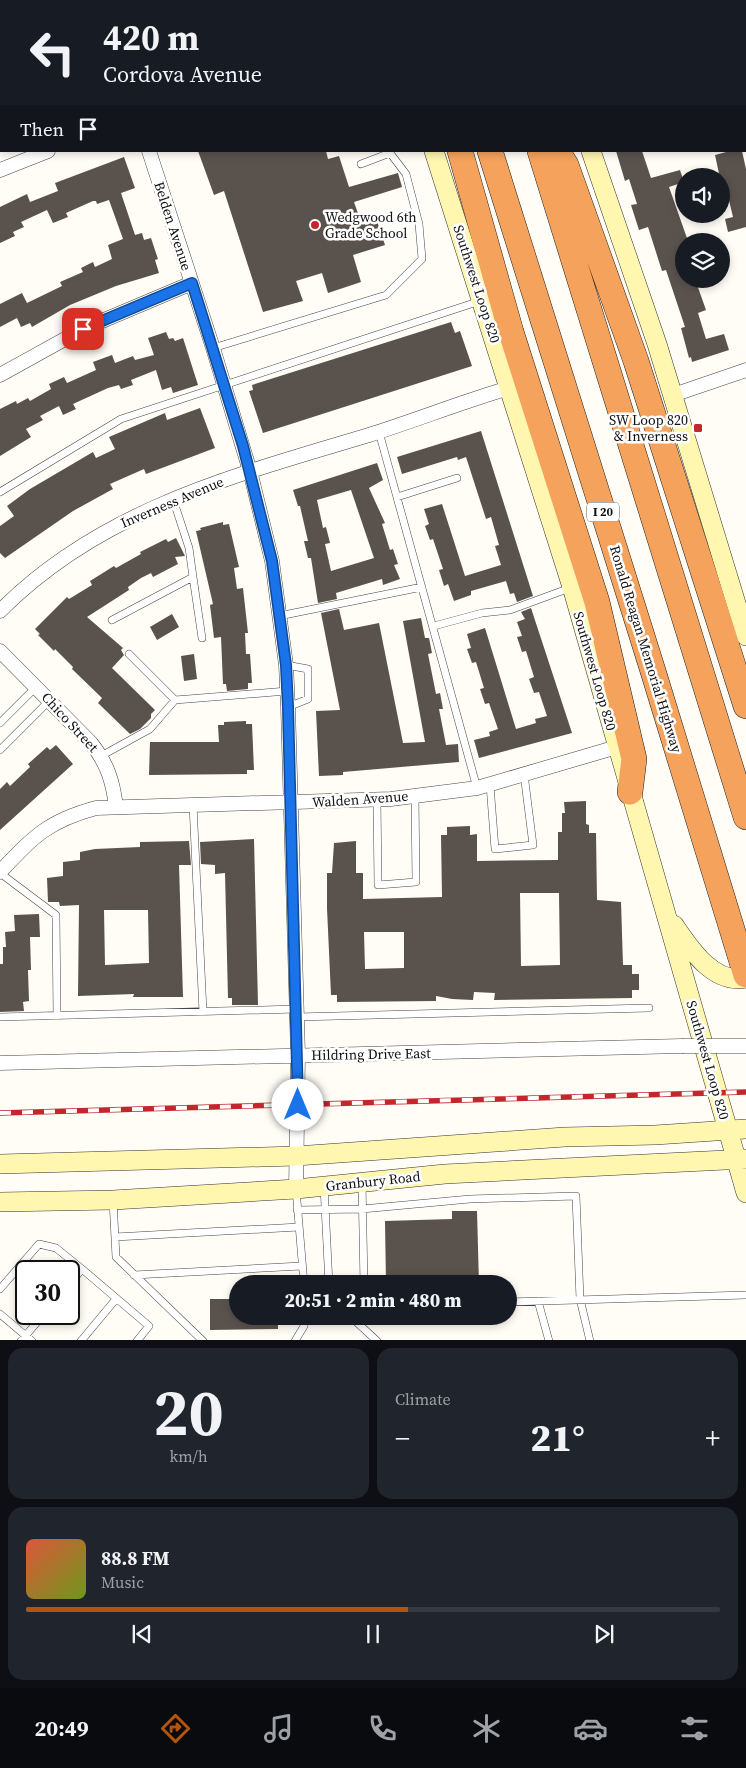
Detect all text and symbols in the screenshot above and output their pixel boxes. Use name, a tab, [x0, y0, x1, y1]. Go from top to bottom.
text: 420 m	[103, 14, 199, 62]
icon: left	[20, 20, 85, 85]
text: Cordova Avenue	[103, 59, 262, 89]
icon: arrive	[74, 115, 102, 143]
text: Then	[20, 116, 64, 142]
map controls	[675, 168, 730, 288]
button: sound	[675, 168, 730, 223]
street label: Belden Avenue	[149, 179, 197, 273]
place label: Wedgwood 6th Grade School	[325, 207, 417, 243]
marker: Wedgwood 6th Grade School	[309, 219, 321, 231]
street label: Southwest Loop 820	[449, 222, 505, 346]
button: layers	[675, 233, 730, 288]
pin	[62, 308, 104, 350]
icon: arrive	[69, 315, 97, 343]
place label: SW Loop 820 & Inverness	[609, 410, 688, 446]
marker: SW Loop 820 & Inverness	[692, 422, 704, 434]
street label: Inverness Avenue	[117, 471, 227, 533]
road number: I 20	[587, 502, 619, 522]
street label: Ronald Reagan Memorial Highway	[605, 543, 687, 756]
street label: Southwest Loop 820	[568, 609, 622, 733]
street label: Chico Street	[37, 688, 103, 757]
street label: Walden Avenue	[311, 786, 409, 812]
street label: Southwest Loop 820	[681, 998, 735, 1122]
street label: Hildring Drive East	[311, 1043, 431, 1065]
position arrow	[271, 1078, 323, 1130]
street label: Granbury Road	[325, 1166, 421, 1196]
speed limit sign: 30	[15, 1260, 80, 1325]
text: 20:51 · 2 min · 480 m	[284, 1287, 462, 1313]
text: 20	[153, 1368, 224, 1457]
text: Climate	[395, 1388, 451, 1410]
text: 21°	[530, 1412, 585, 1464]
text: −	[395, 1419, 410, 1457]
text: +	[705, 1419, 720, 1457]
text: km/h	[169, 1445, 208, 1467]
text: 88.8 FM	[101, 1545, 170, 1571]
text: Music	[101, 1571, 144, 1593]
icon: previous	[128, 1620, 156, 1648]
icon: pause	[359, 1620, 387, 1648]
icon: next	[590, 1620, 618, 1648]
icon: directions	[158, 1711, 193, 1746]
icon: music	[261, 1711, 296, 1746]
icon: phone	[365, 1711, 400, 1746]
icon: climate	[469, 1711, 504, 1746]
icon: car	[573, 1711, 608, 1746]
icon: filters	[677, 1711, 712, 1746]
text: 20:49	[34, 1713, 89, 1743]

